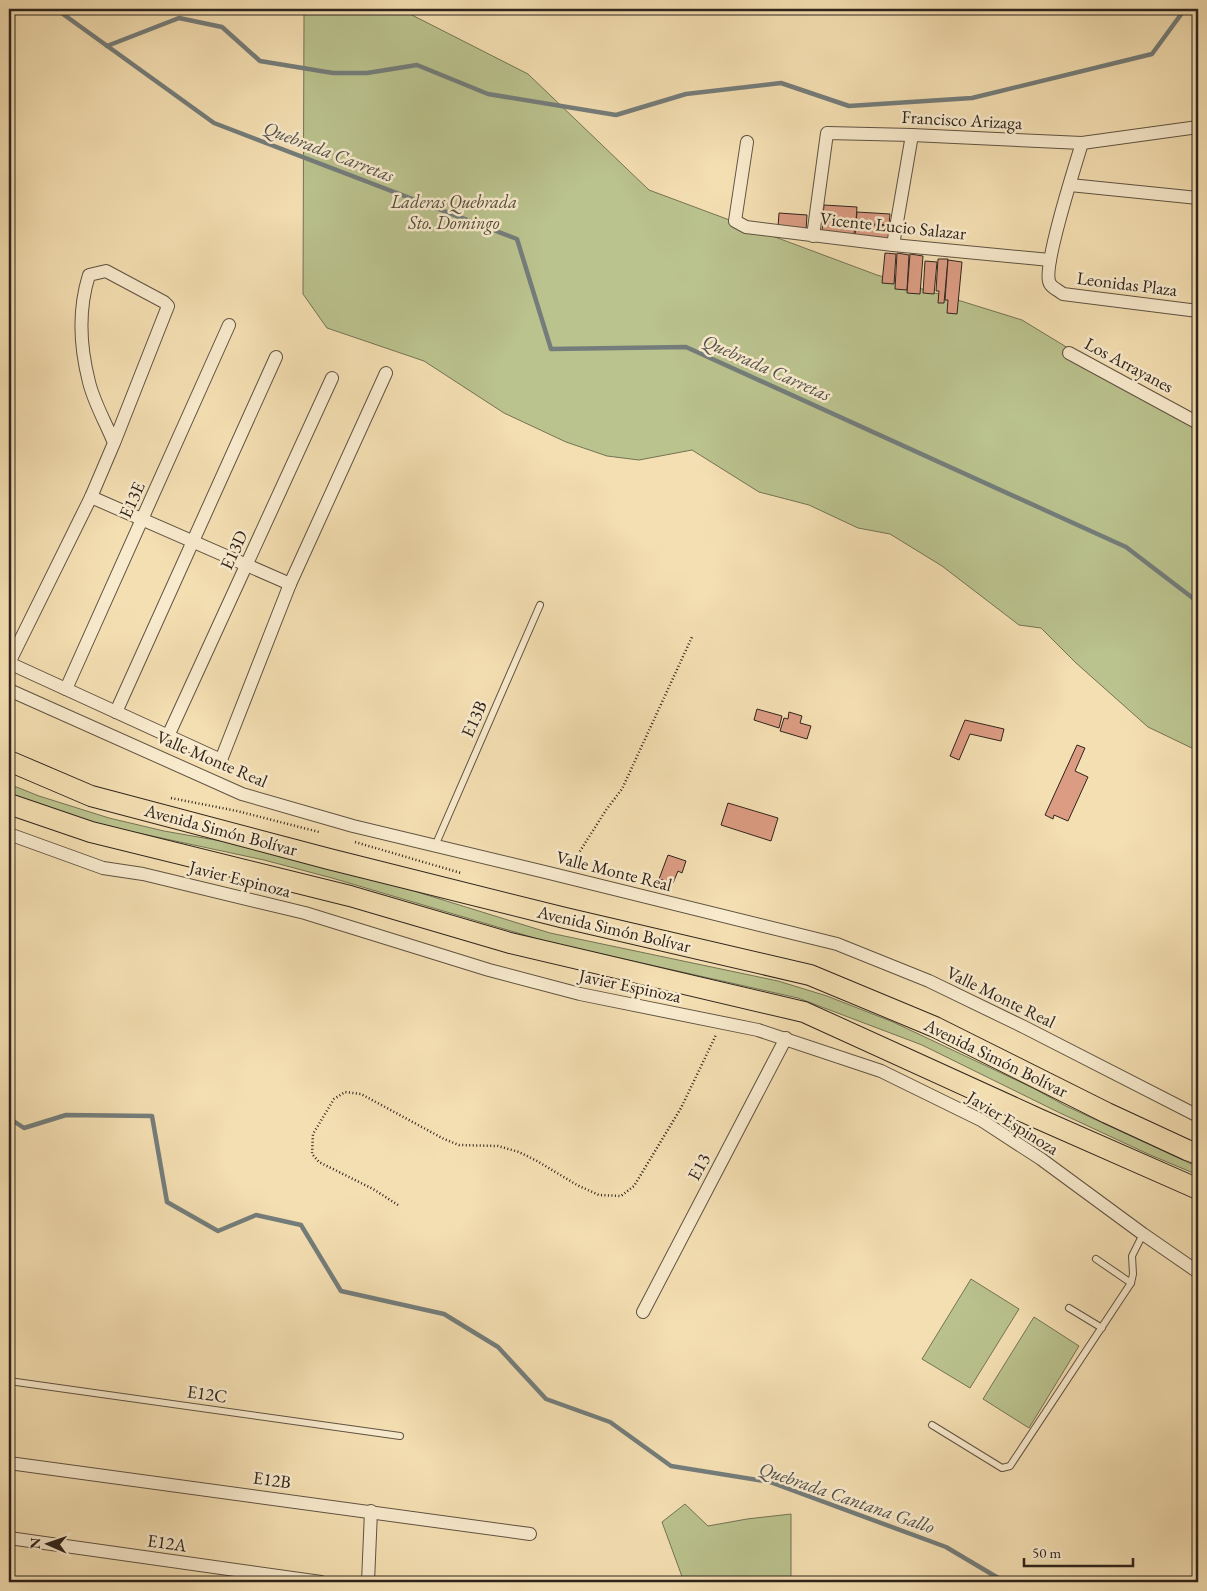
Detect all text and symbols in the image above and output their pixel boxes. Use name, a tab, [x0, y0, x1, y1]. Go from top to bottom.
street label: Francisco Arizaga	[901, 105, 1024, 134]
water label: Quebrada Carretas	[260, 115, 398, 188]
park label: Laderas Quebrada Sto. Domingo	[390, 190, 517, 235]
street label: Vicente Lucio Salazar	[819, 206, 967, 245]
street label: Leonidas Plaza	[1076, 266, 1179, 301]
water label: Quebrada Carretas	[699, 328, 835, 407]
street label: Los Arrayanes	[1081, 332, 1178, 398]
street label: E13E	[113, 478, 150, 522]
street label: E13D	[214, 526, 253, 573]
street label: E13B	[455, 697, 492, 741]
street label: Valle Monte Real	[153, 725, 271, 792]
street label: Avenida Simón Bolívar	[141, 798, 300, 861]
street label: Valle Monte Real	[554, 845, 674, 896]
street label: Javier Espinoza	[185, 854, 294, 902]
street label: Avenida Simón Bolívar	[534, 899, 693, 957]
street label: Valle Monte Real	[943, 960, 1060, 1033]
street label: Javier Espinoza	[575, 963, 684, 1008]
street label: Avenida Simón Bolívar	[920, 1012, 1072, 1102]
street label: Javier Espinoza	[962, 1084, 1064, 1160]
street label: E13	[682, 1149, 715, 1184]
street label: E12C	[186, 1379, 229, 1408]
water label: Quebrada Cantana Gallo	[756, 1456, 938, 1539]
street label: E12B	[252, 1465, 292, 1494]
north arrow	[22, 1518, 72, 1568]
street label: E12A	[146, 1528, 189, 1557]
scale bar	[1024, 1536, 1133, 1568]
text: N	[26, 1537, 44, 1550]
text: 50 m	[1032, 1543, 1061, 1562]

